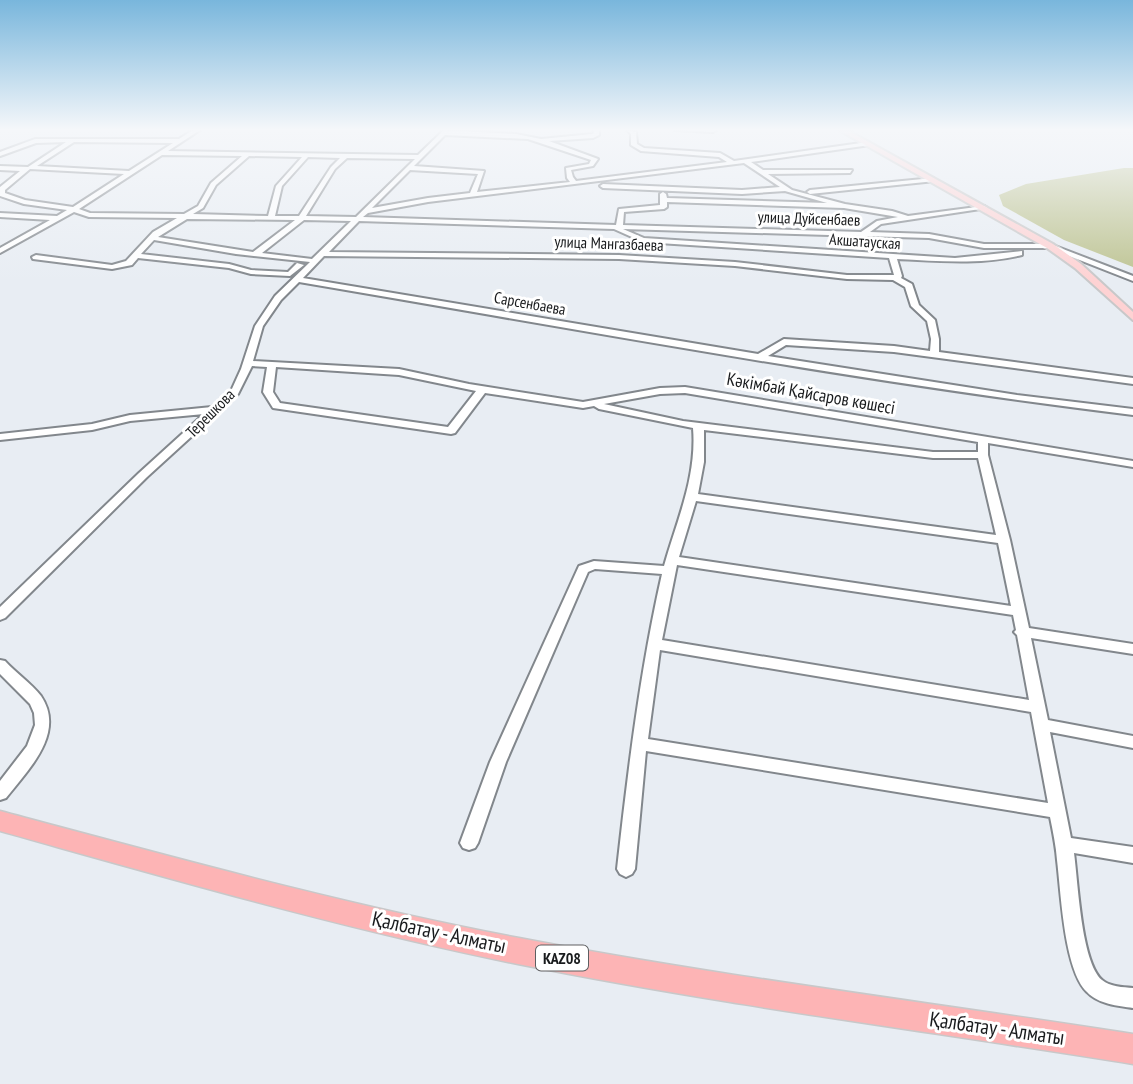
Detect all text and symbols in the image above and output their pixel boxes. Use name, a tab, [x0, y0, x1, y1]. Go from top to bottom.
street label: улица Дуйсенбаев	[757, 206, 861, 230]
street label: Акшатауская	[829, 229, 901, 253]
street label: улица Мангазбаева	[554, 231, 664, 255]
street label: Сарсенбаева	[493, 287, 567, 319]
street label: Кәкімбай Қайсаров көшесі	[725, 367, 897, 419]
street label: Терешкова	[181, 384, 239, 442]
street label: Қалбатау - Алматы	[370, 905, 508, 959]
road number: KAZ08	[536, 946, 588, 970]
street label: Қалбатау - Алматы	[928, 1005, 1066, 1051]

